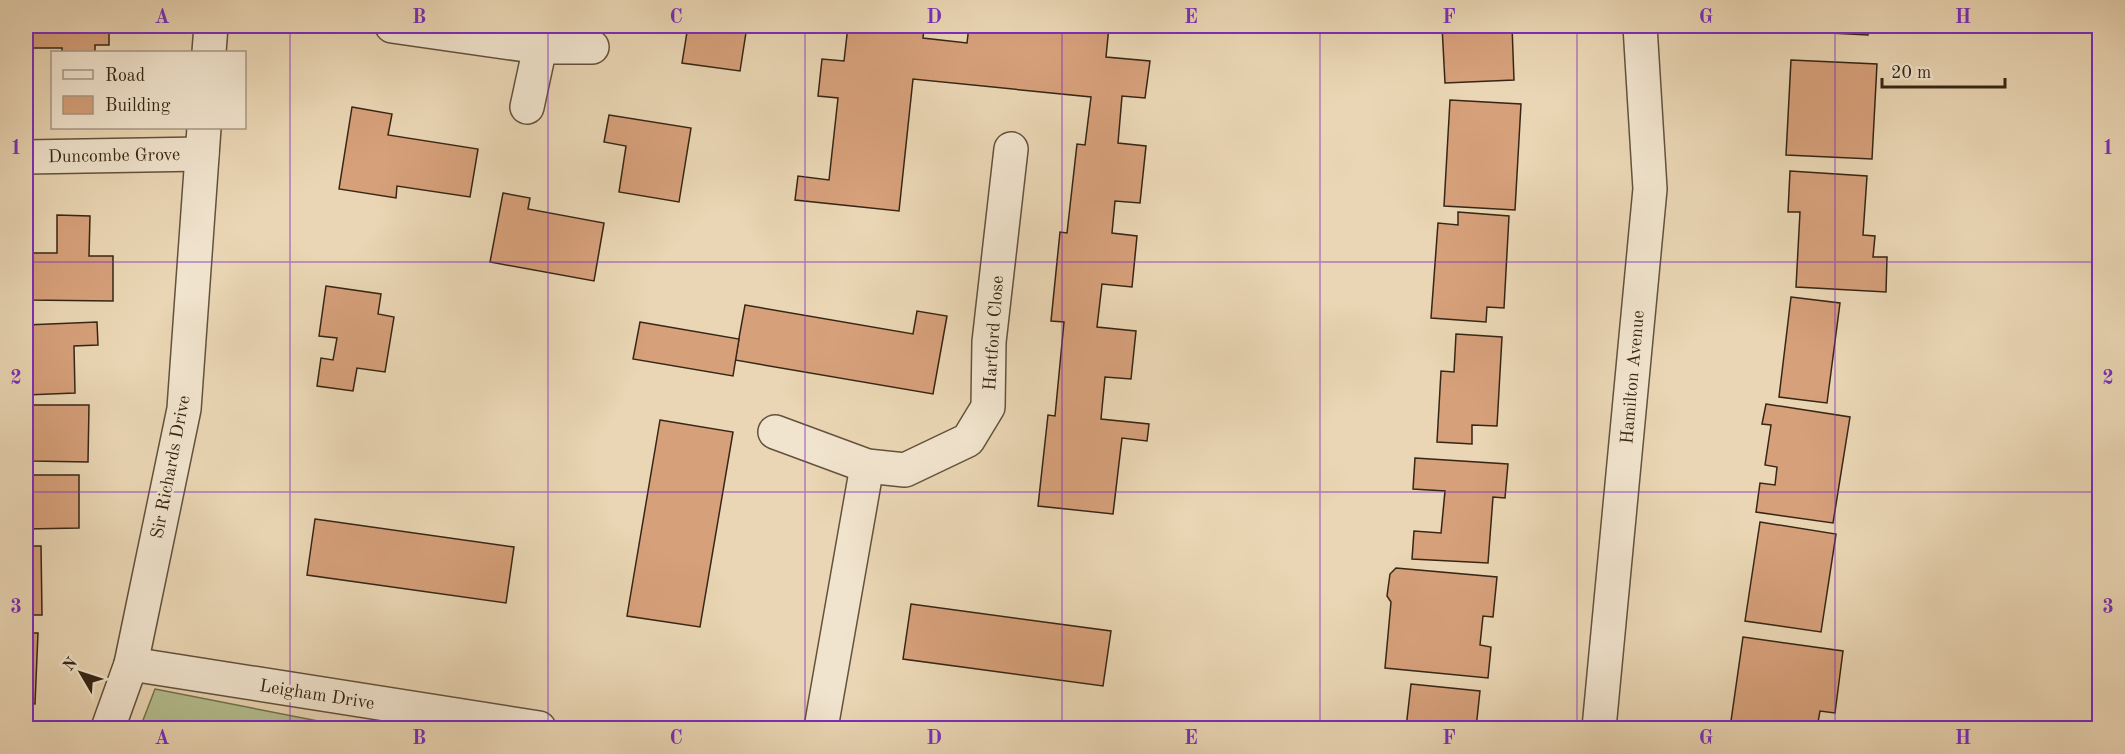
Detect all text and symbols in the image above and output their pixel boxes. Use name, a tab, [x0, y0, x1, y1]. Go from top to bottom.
text: A	[154, 8, 170, 28]
text: B	[412, 8, 426, 28]
text: C	[669, 8, 683, 28]
text: D	[926, 8, 942, 28]
text: E	[1184, 8, 1198, 28]
text: F	[1442, 8, 1456, 28]
text: G	[1699, 8, 1713, 28]
text: H	[1955, 8, 1971, 28]
legend	[51, 51, 246, 129]
scale bar	[1882, 51, 2005, 89]
text: 20 m	[1891, 64, 1931, 82]
text: Road	[105, 67, 145, 85]
text: Building	[105, 97, 171, 115]
text: 1	[10, 139, 22, 159]
text: 1	[2102, 139, 2114, 159]
street label: Duncombe Grove	[48, 146, 180, 166]
street label: Hartford Close	[981, 275, 1007, 391]
street label: Hamilton Avenue	[1618, 309, 1648, 445]
text: 2	[10, 369, 22, 389]
text: 2	[2102, 369, 2114, 389]
street label: Sir Richards Drive	[148, 394, 194, 540]
text: 3	[10, 598, 22, 618]
text: 3	[2102, 598, 2114, 618]
north arrow	[51, 643, 111, 703]
text: N	[61, 654, 81, 675]
street label: Leigham Drive	[258, 677, 376, 713]
text: A	[154, 729, 170, 749]
text: B	[412, 729, 426, 749]
text: C	[669, 729, 683, 749]
text: D	[926, 729, 942, 749]
text: E	[1184, 729, 1198, 749]
text: F	[1442, 729, 1456, 749]
text: G	[1699, 729, 1713, 749]
text: H	[1955, 729, 1971, 749]

